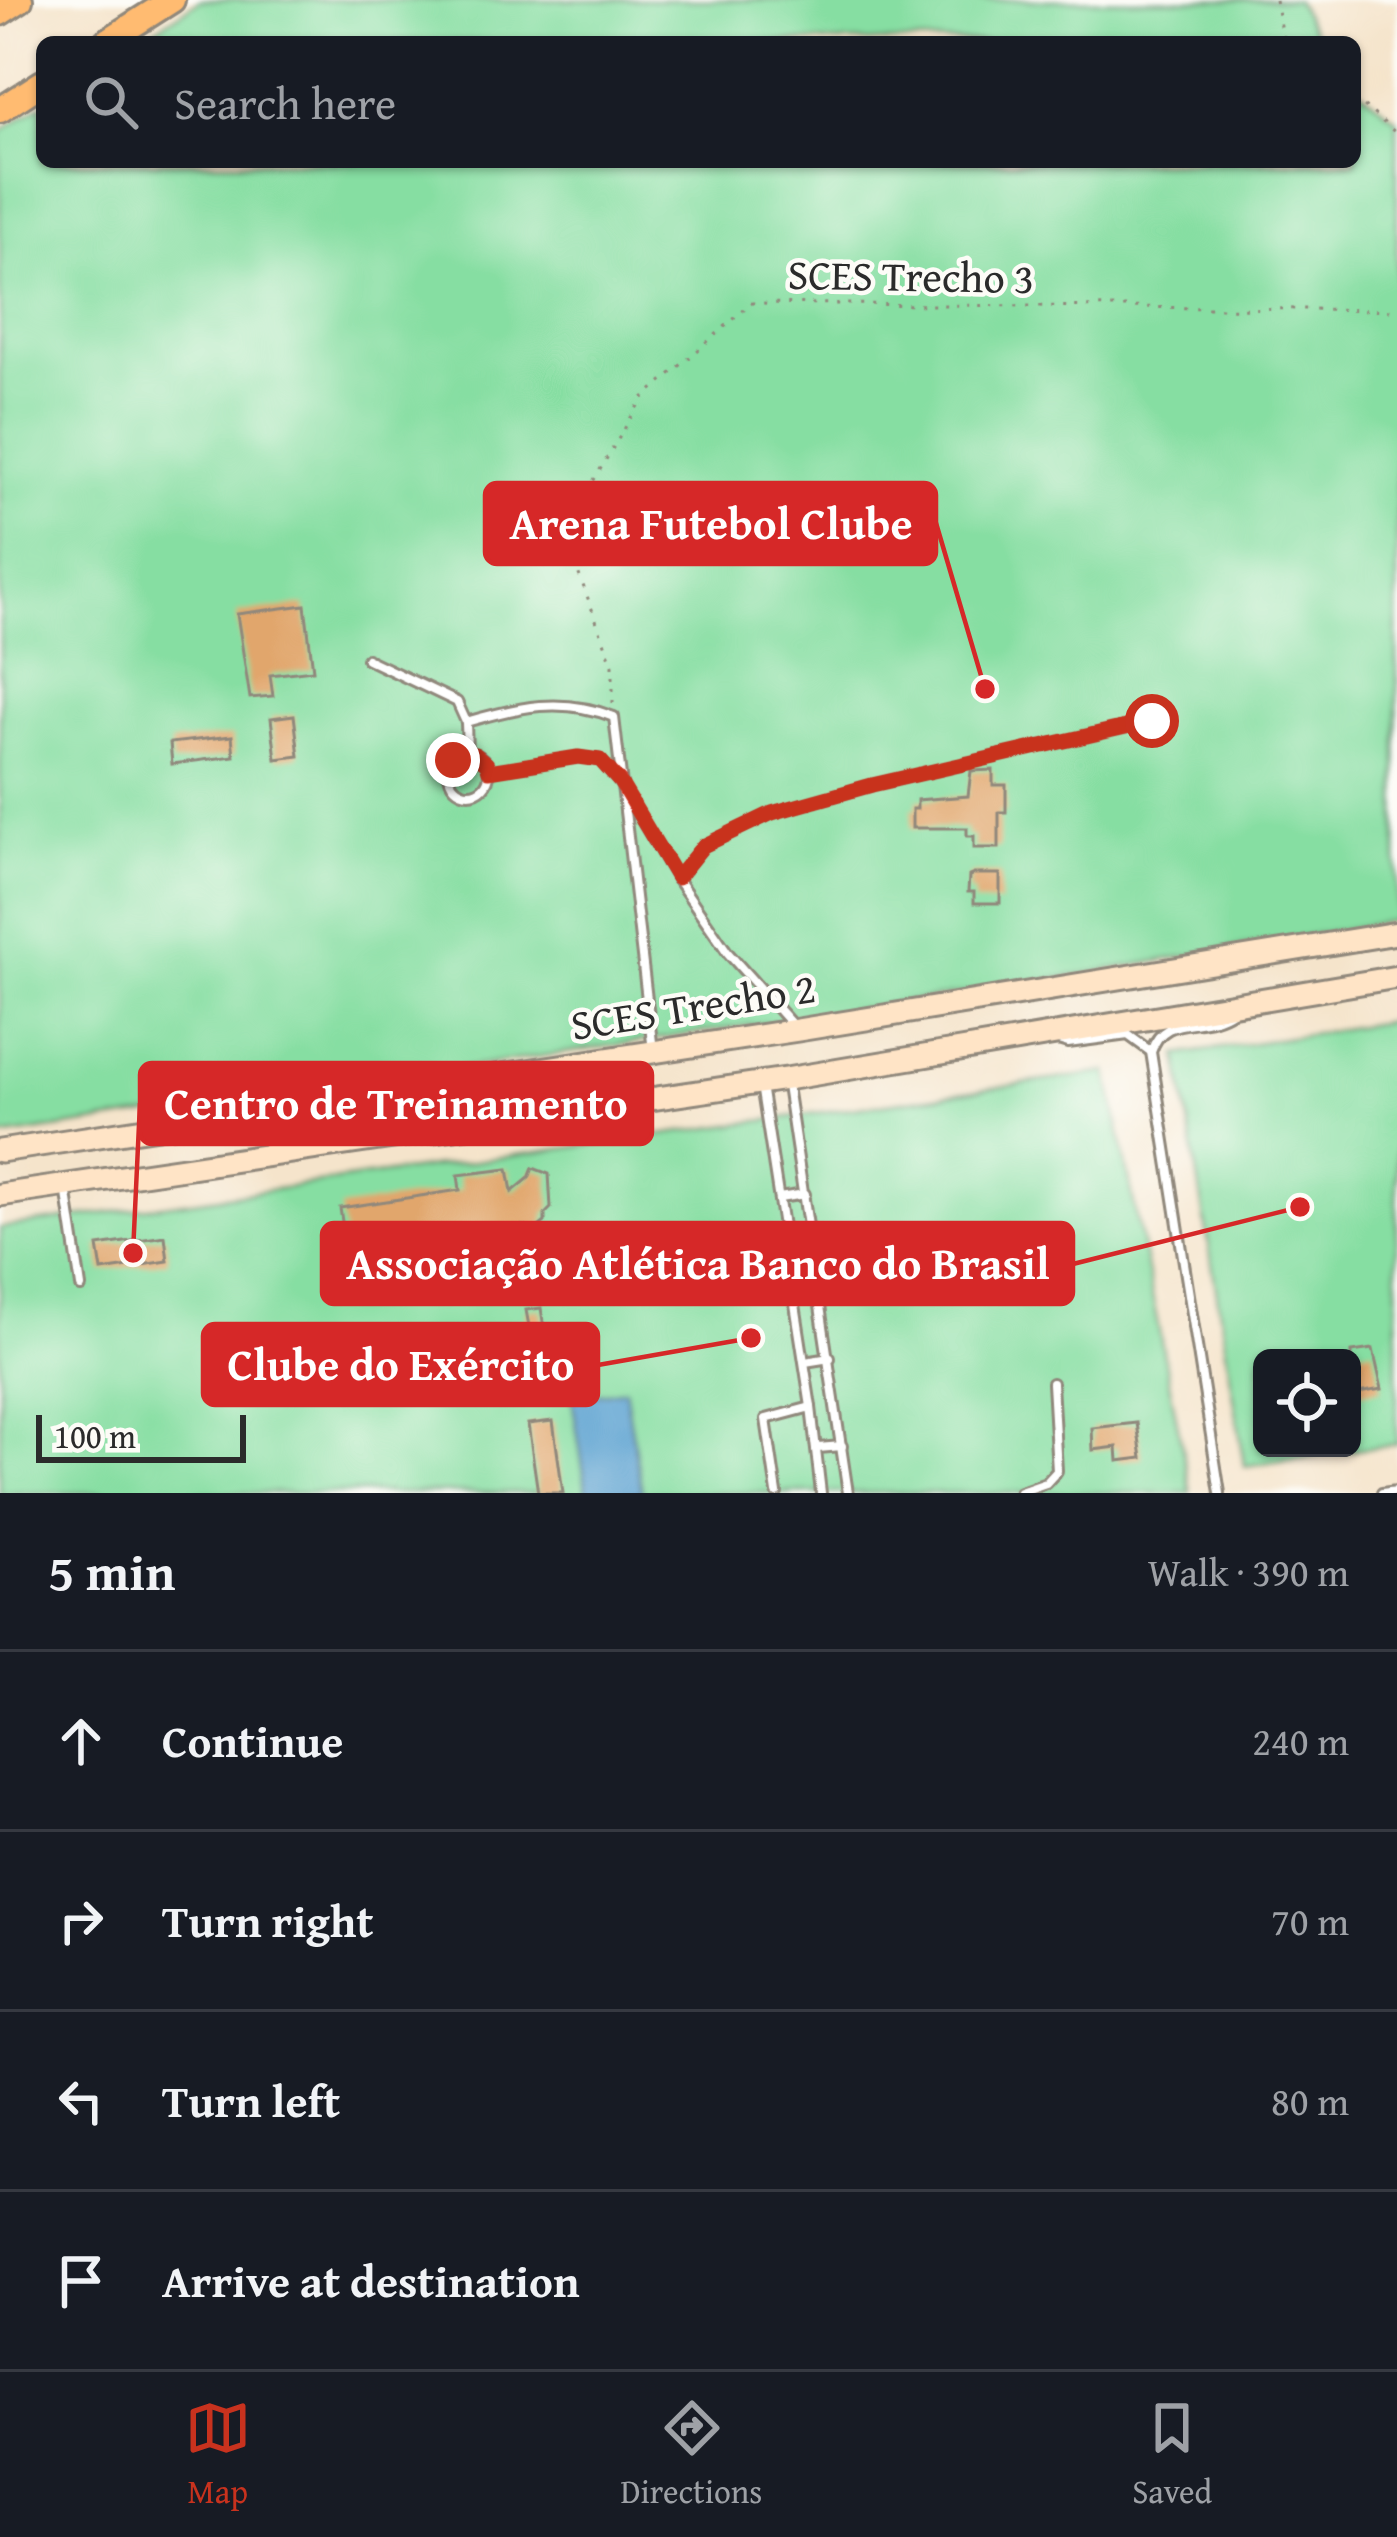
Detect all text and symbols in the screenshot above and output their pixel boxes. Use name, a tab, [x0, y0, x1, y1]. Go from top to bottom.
search box	[36, 36, 1361, 168]
icon: search	[78, 69, 144, 135]
text: Search here	[174, 70, 396, 135]
street label: SCES Trecho 3	[787, 243, 1035, 308]
callout: Arena Futebol Clube	[485, 483, 936, 564]
text: Arena Futebol Clube	[509, 490, 913, 555]
route start	[1125, 694, 1179, 748]
route end	[426, 733, 480, 787]
street label: SCES Trecho 2	[566, 956, 820, 1055]
callout: Centro de Treinamento	[140, 1063, 652, 1144]
text: Centro de Treinamento	[164, 1070, 628, 1135]
callout: Associação Atlética Banco do Brasil	[322, 1223, 1073, 1304]
text: Associação Atlética Banco do Brasil	[346, 1230, 1050, 1295]
callout: Clube do Exército	[203, 1324, 598, 1405]
text: Clube do Exército	[227, 1331, 575, 1396]
map controls	[1253, 1349, 1361, 1457]
button: locate	[1253, 1349, 1361, 1457]
scale bar	[36, 1409, 246, 1462]
text: 100 m	[54, 1412, 136, 1460]
text: 5 min	[48, 1534, 175, 1609]
text: Walk · 390 m	[1148, 1543, 1349, 1600]
icon: ahead	[48, 1708, 114, 1774]
text: Continue	[162, 1708, 343, 1773]
text: 240 m	[1252, 1712, 1349, 1769]
icon: right	[48, 1888, 114, 1954]
text: Turn right	[162, 1888, 374, 1953]
text: 70 m	[1271, 1892, 1349, 1949]
icon: left	[48, 2068, 114, 2134]
text: Turn left	[162, 2068, 340, 2133]
text: 80 m	[1271, 2072, 1349, 2129]
icon: arrive	[48, 2248, 114, 2314]
text: Arrive at destination	[162, 2248, 580, 2313]
tab: Map	[185, 2395, 251, 2515]
tab: Directions	[621, 2395, 762, 2515]
tab: Saved	[1132, 2395, 1212, 2515]

